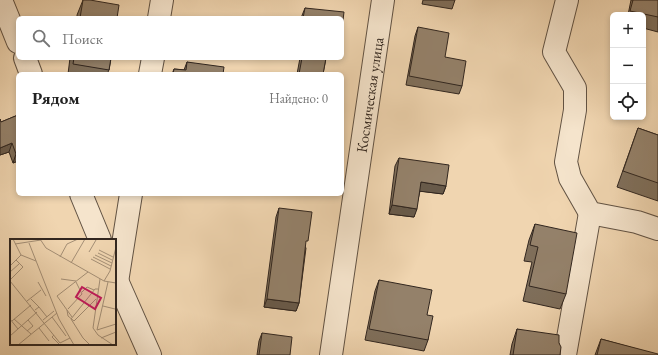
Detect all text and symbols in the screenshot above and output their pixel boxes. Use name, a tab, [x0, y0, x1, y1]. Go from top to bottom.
map controls	[610, 12, 646, 120]
button: +	[610, 12, 646, 48]
search box	[16, 16, 344, 60]
icon: search	[30, 27, 52, 49]
text: Поиск	[62, 29, 103, 48]
street label: Космическая улица	[351, 36, 387, 154]
button: −	[610, 48, 646, 84]
button: locate	[610, 84, 646, 120]
text: Рядом	[32, 87, 80, 109]
text: Найдено: 0	[269, 90, 328, 107]
inset map	[10, 239, 116, 345]

